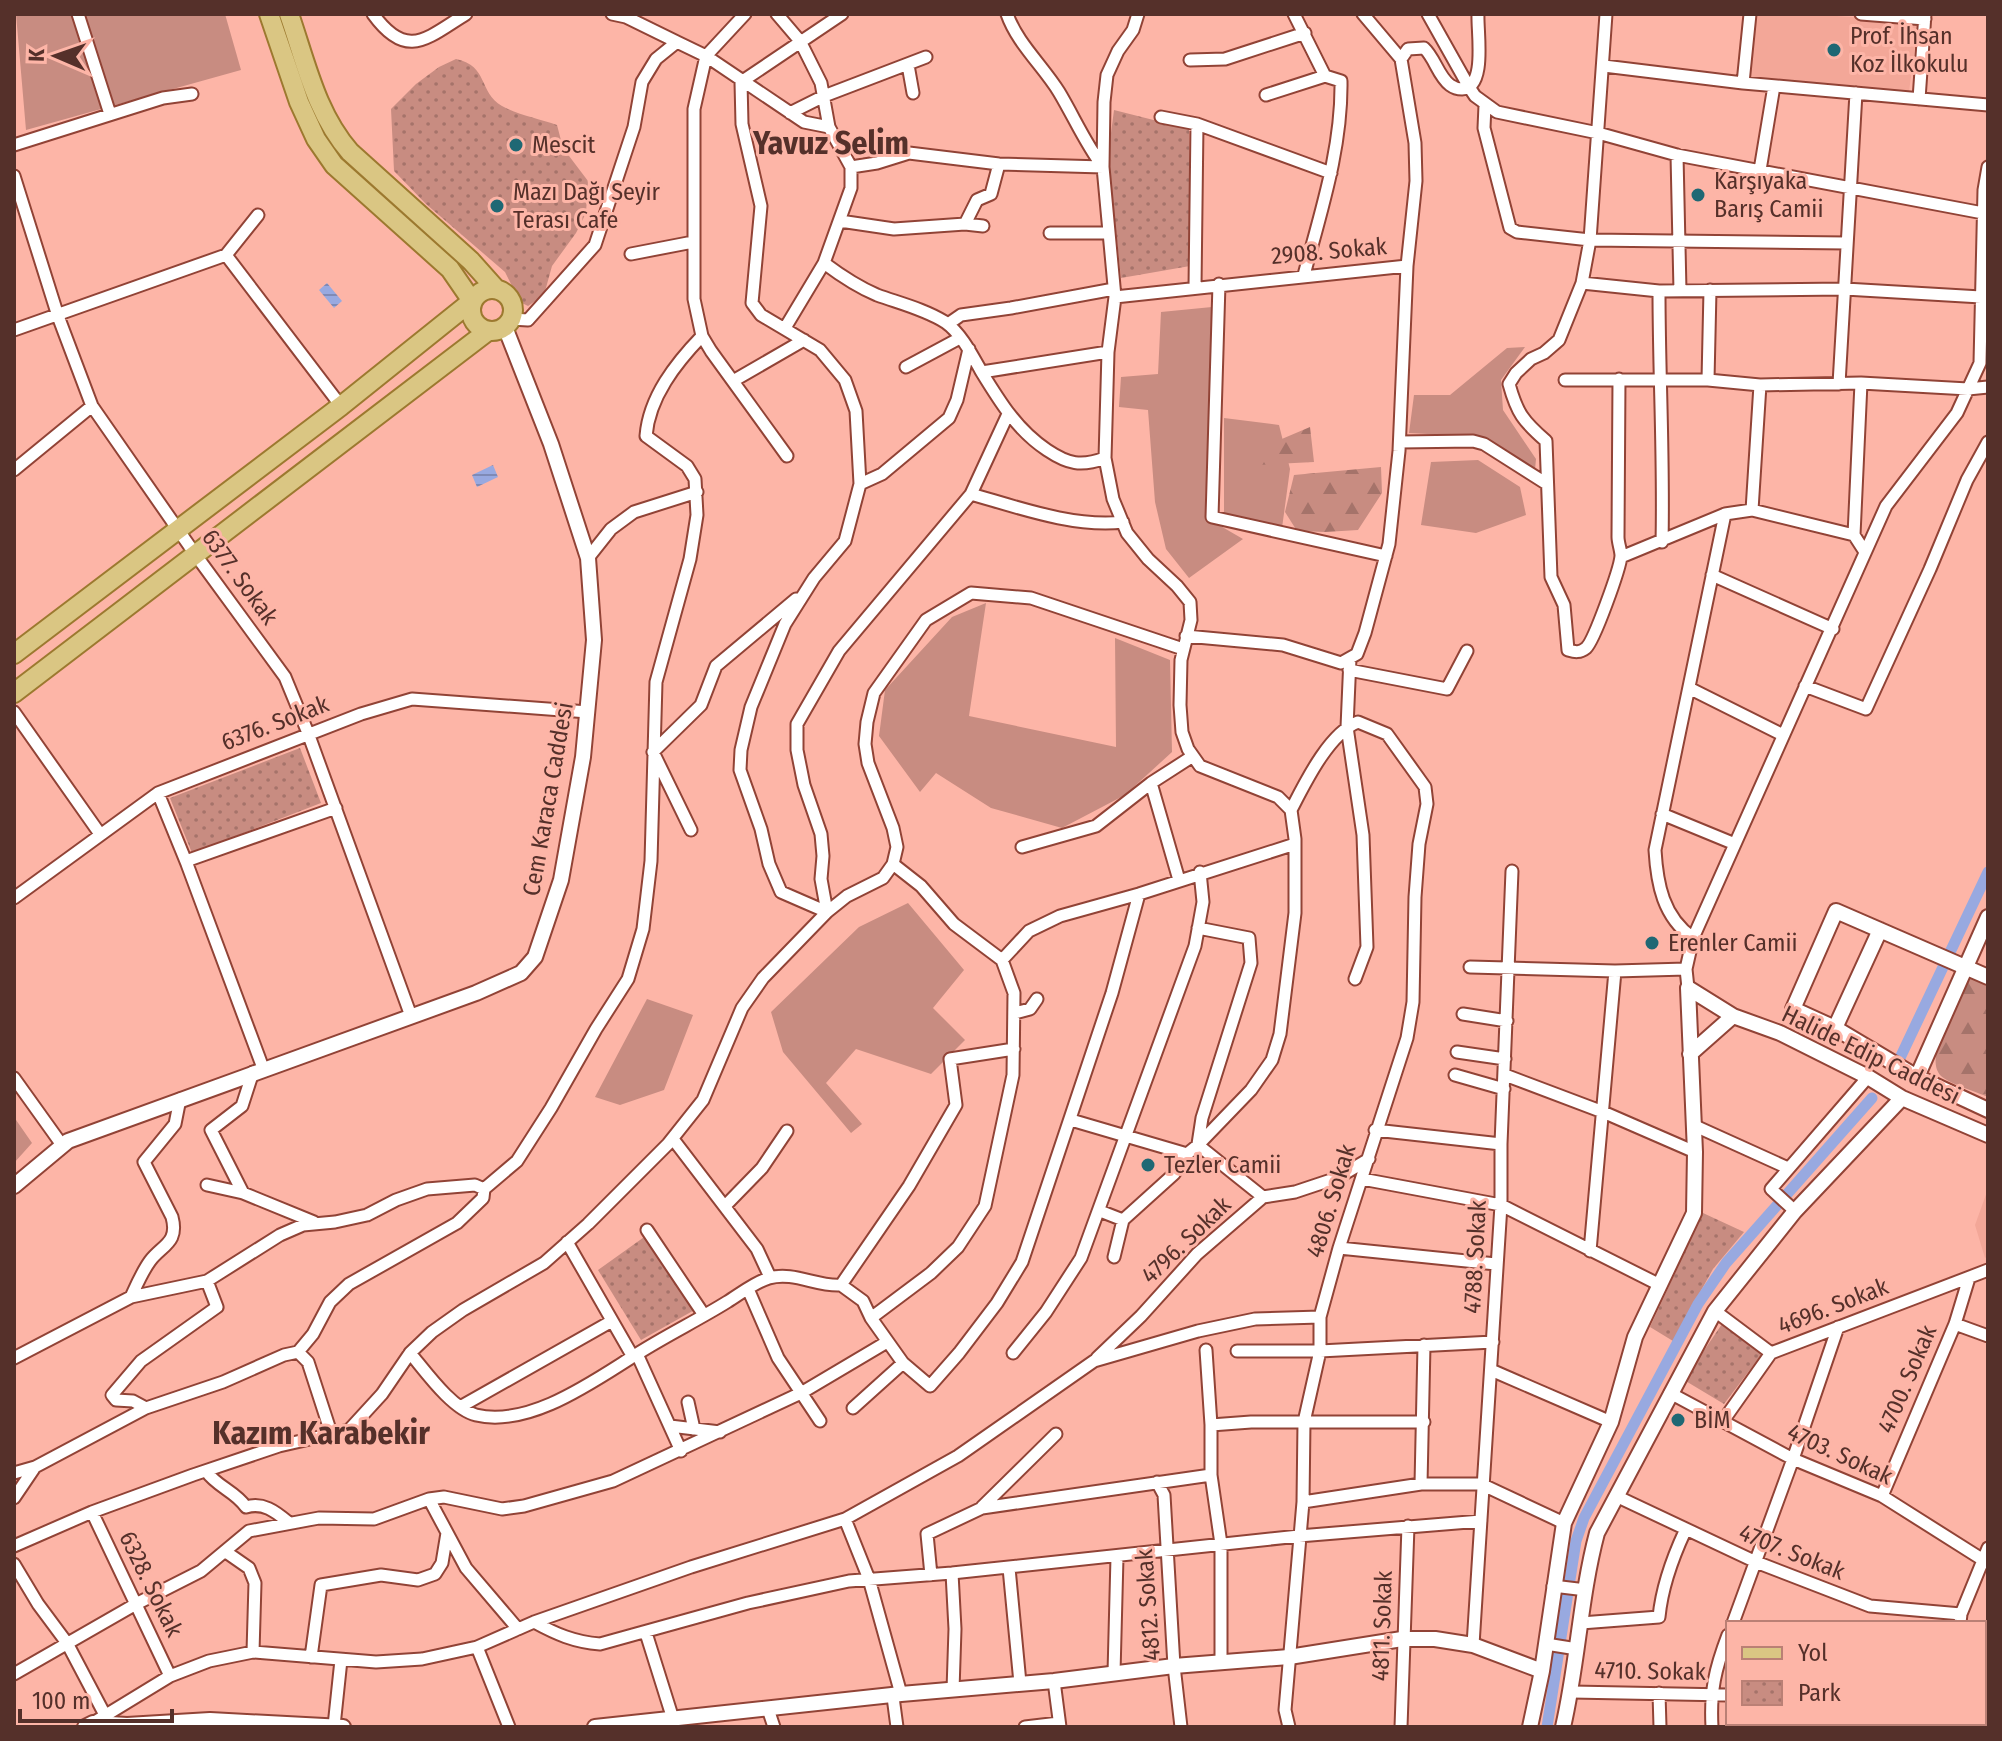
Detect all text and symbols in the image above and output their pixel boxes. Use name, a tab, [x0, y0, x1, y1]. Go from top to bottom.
north arrow	[16, 16, 96, 96]
place label: Prof. İhsan Koz İlkokulu	[1850, 22, 1969, 78]
marker: Prof. İhsan Koz İlkokulu	[1825, 41, 1843, 59]
text: K	[23, 47, 50, 62]
district label: Yavuz Selim	[752, 124, 909, 162]
place label: Mescit	[532, 131, 595, 159]
marker: Mescit	[507, 136, 525, 154]
place label: Karşıyaka Barış Camii	[1714, 167, 1823, 223]
place label: Mazı Dağı Seyir Terası Cafe	[513, 178, 661, 234]
marker: Karşıyaka Barış Camii	[1689, 186, 1707, 204]
marker: Mazı Dağı Seyir Terası Cafe	[488, 197, 506, 215]
street label: 2908. Sokak	[1270, 232, 1389, 270]
street label: 6377. Sokak	[196, 524, 284, 631]
street label: 6376. Sokak	[217, 689, 333, 756]
street label: Cem Karaca Caddesi	[517, 700, 579, 898]
place label: Erenler Camii	[1668, 929, 1798, 957]
marker: Erenler Camii	[1643, 934, 1661, 952]
street label: Halide Edip Caddesi	[1777, 1000, 1965, 1110]
street label: 4806. Sokak	[1300, 1140, 1362, 1261]
place label: Tezler Camii	[1164, 1151, 1281, 1179]
marker: Tezler Camii	[1139, 1156, 1157, 1174]
street label: 4796. Sokak	[1136, 1190, 1237, 1289]
street label: 4788. Sokak	[1458, 1199, 1492, 1314]
street label: 4696. Sokak	[1774, 1272, 1893, 1340]
street label: 4700. Sokak	[1872, 1320, 1943, 1437]
place label: BİM	[1694, 1406, 1730, 1434]
marker: BİM	[1669, 1411, 1687, 1429]
district label: Kazım Karabekir	[212, 1414, 430, 1452]
street label: 4703. Sokak	[1783, 1417, 1898, 1491]
street label: 4707. Sokak	[1735, 1518, 1850, 1586]
street label: 6328. Sokak	[113, 1527, 189, 1642]
street label: 4812. Sokak	[1130, 1547, 1166, 1662]
street label: 4811. Sokak	[1366, 1570, 1398, 1682]
legend	[1726, 1621, 1986, 1725]
text: Yol	[1798, 1639, 1828, 1667]
street label: 4710. Sokak	[1594, 1656, 1707, 1686]
scale bar	[20, 1673, 172, 1723]
text: Park	[1798, 1679, 1841, 1707]
text: 100 m	[32, 1687, 90, 1715]

